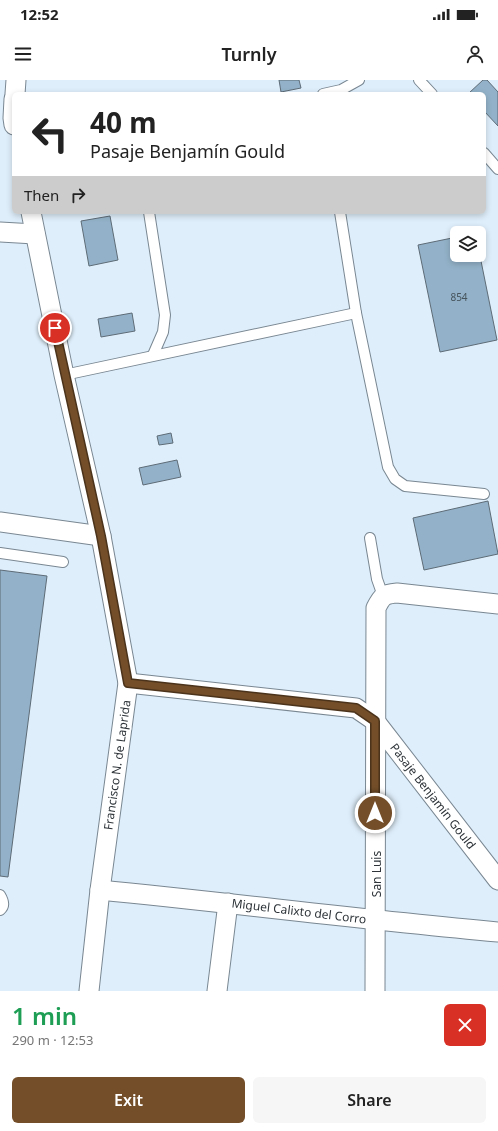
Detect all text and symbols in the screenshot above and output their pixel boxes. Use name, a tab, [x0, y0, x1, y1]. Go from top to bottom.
text: 12:52	[20, 4, 59, 24]
text: Turnly	[221, 42, 277, 66]
icon: menu	[12, 43, 34, 65]
icon: person	[464, 43, 486, 65]
text: 40 m	[90, 103, 157, 141]
icon: left	[24, 108, 76, 160]
text: Pasaje Benjamín Gould	[90, 139, 285, 163]
icon: right	[67, 184, 89, 206]
text: Then	[24, 185, 59, 205]
map controls	[450, 226, 486, 262]
button: layers	[450, 226, 486, 262]
house number: 854	[450, 290, 468, 304]
pin	[38, 311, 72, 345]
icon: arrive	[44, 317, 66, 339]
street label: Francisco N. de Laprida	[99, 699, 135, 831]
street label: Pasaje Benjamín Gould	[386, 740, 480, 852]
position arrow	[354, 792, 396, 834]
street label: San Luis	[368, 851, 385, 897]
street label: Miguel Calixto del Corro	[231, 894, 367, 928]
text: 1 min	[12, 999, 77, 1032]
button: close	[444, 1004, 486, 1046]
text: 290 m · 12:53	[12, 1031, 93, 1049]
button: Exit	[12, 1077, 245, 1123]
button: Share	[253, 1077, 486, 1123]

